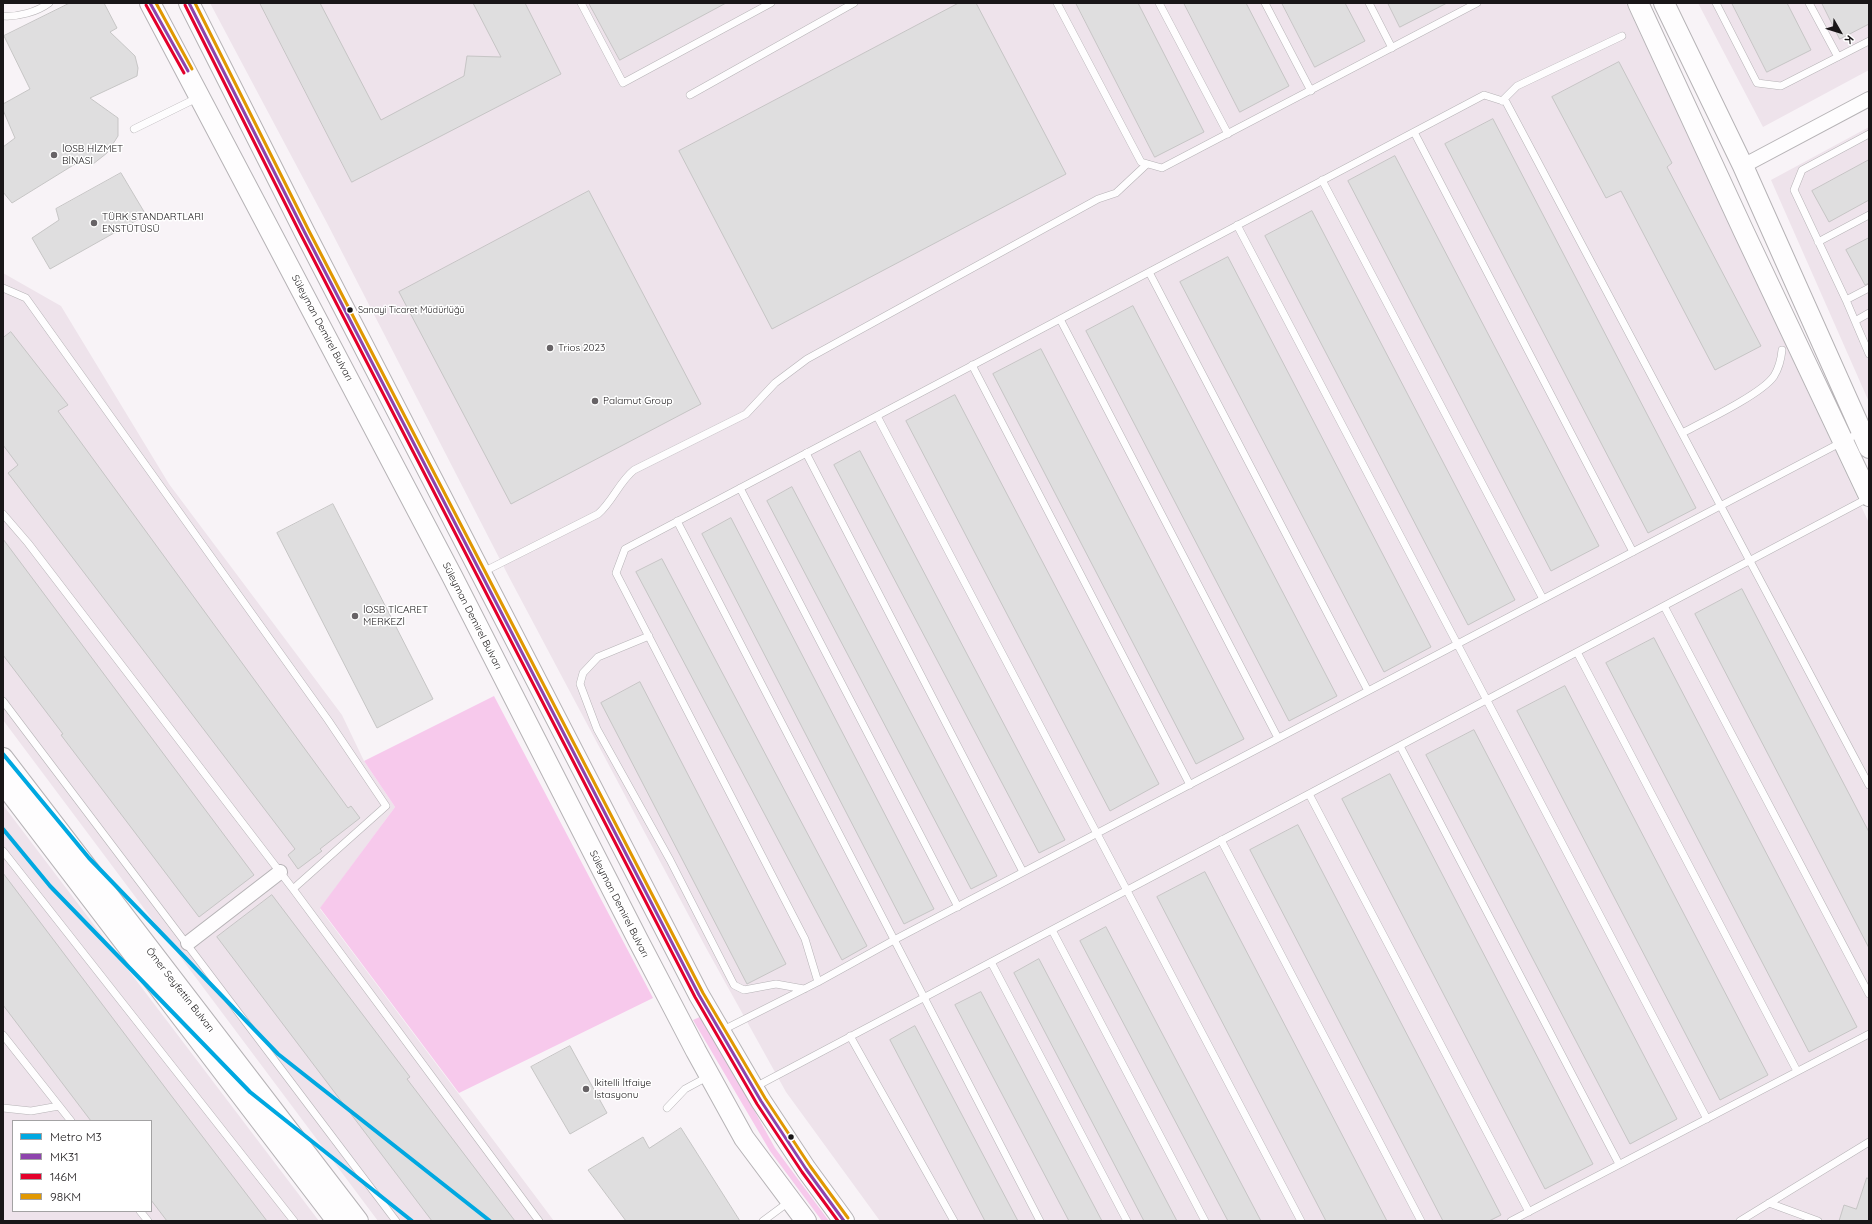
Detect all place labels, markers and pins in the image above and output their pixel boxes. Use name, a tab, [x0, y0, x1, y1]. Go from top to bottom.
place label: İOSB HİZMET BİNASI	[62, 143, 123, 166]
marker: İOSB HİZMET BİNASI	[49, 150, 59, 160]
place label: TÜRK STANDARTLARI ENSTÜTÜSÜ	[102, 211, 203, 234]
marker: TÜRK STANDARTLARI ENSTÜTÜSÜ	[89, 218, 99, 228]
marker: Sanayi Ticaret Müdürlüğü	[345, 305, 355, 315]
place label: Sanayi Ticaret Müdürlüğü	[358, 305, 465, 315]
place label: Trios 2023	[558, 342, 605, 354]
marker: Trios 2023	[545, 343, 555, 353]
place label: Palamut Group	[603, 395, 673, 407]
marker: Palamut Group	[590, 396, 600, 406]
place label: İOSB TİCARET MERKEZİ	[363, 604, 428, 628]
marker: İOSB TİCARET MERKEZİ	[350, 611, 360, 621]
place label: İkitelli İtfaiye İstasyonu	[594, 1077, 651, 1100]
marker: İkitelli İtfaiye İstasyonu	[581, 1084, 591, 1094]
unlabelled marker	[786, 1132, 796, 1142]

